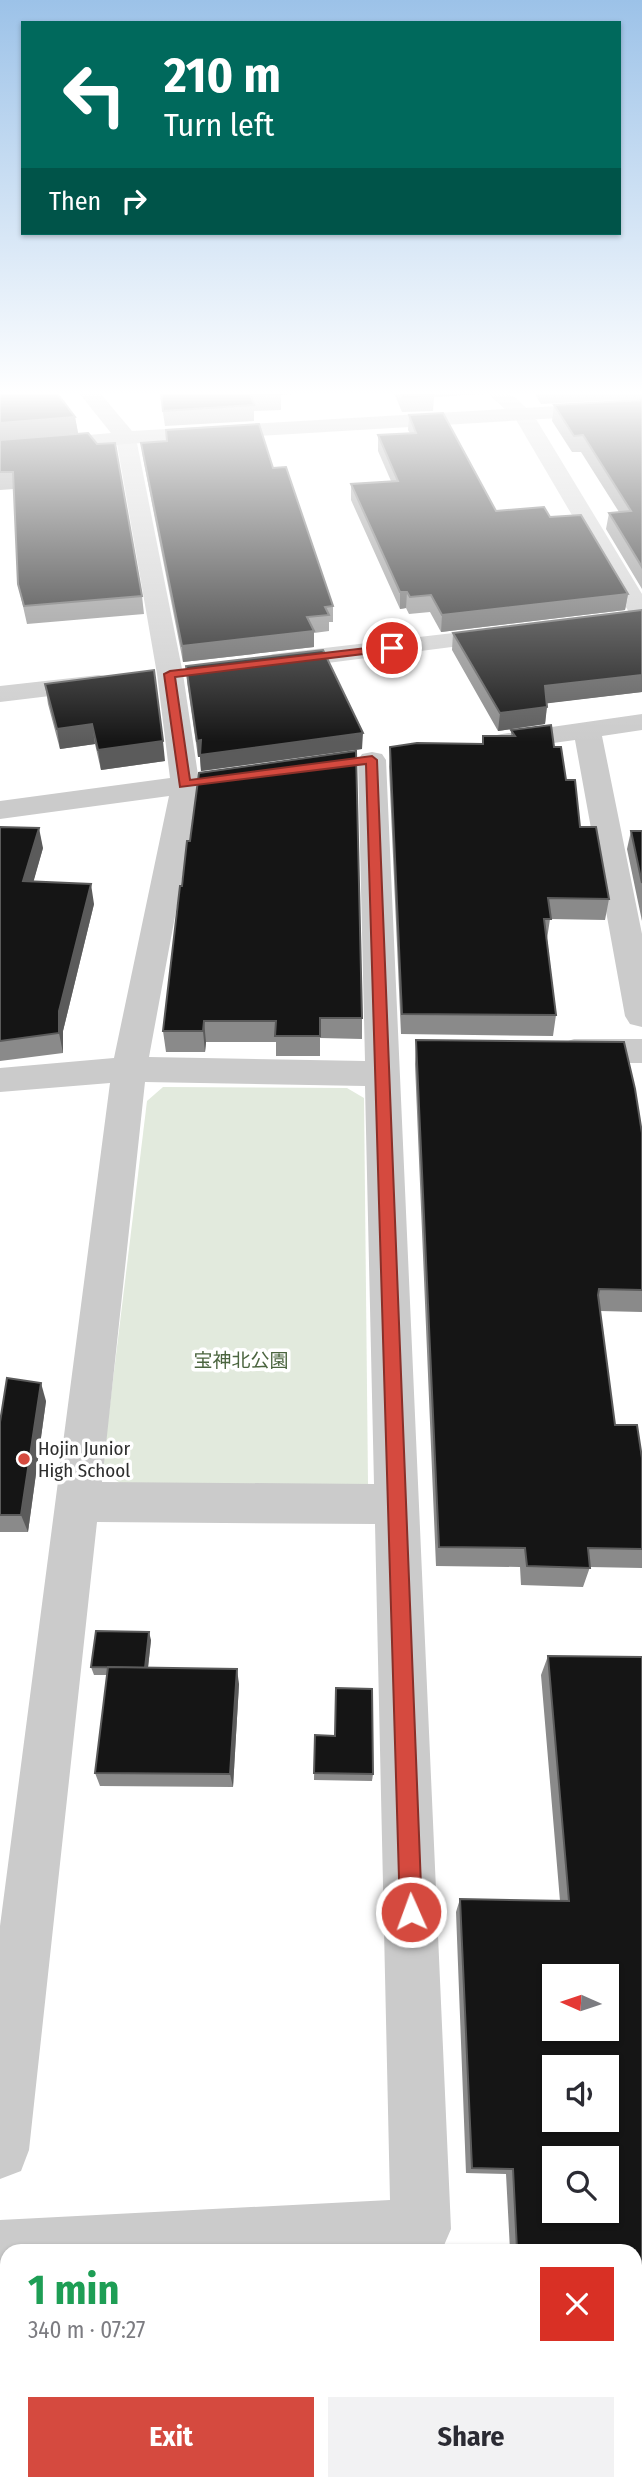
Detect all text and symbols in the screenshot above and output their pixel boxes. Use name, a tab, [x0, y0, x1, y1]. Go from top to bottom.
text: 210 m	[164, 46, 281, 105]
icon: left	[49, 49, 140, 140]
text: Turn left	[164, 106, 274, 144]
icon: right	[115, 182, 153, 220]
text: Then	[49, 186, 101, 217]
pin	[362, 618, 422, 678]
icon: arrive	[373, 629, 411, 667]
park label: 宝神北公園	[193, 1349, 289, 1372]
place label: Hojin Junior High School	[38, 1437, 130, 1482]
marker: Hojin Junior High School	[16, 1451, 32, 1467]
position arrow	[374, 1875, 448, 1949]
north arrow	[542, 1964, 620, 2040]
map controls	[542, 1964, 619, 2223]
button: sound	[542, 2055, 619, 2132]
button: search	[542, 2146, 619, 2223]
text: 1 min	[28, 2265, 119, 2315]
button: close	[540, 2267, 614, 2341]
text: 340 m · 07:27	[28, 2316, 145, 2344]
button: Exit	[28, 2397, 314, 2477]
button: Share	[328, 2397, 614, 2477]

